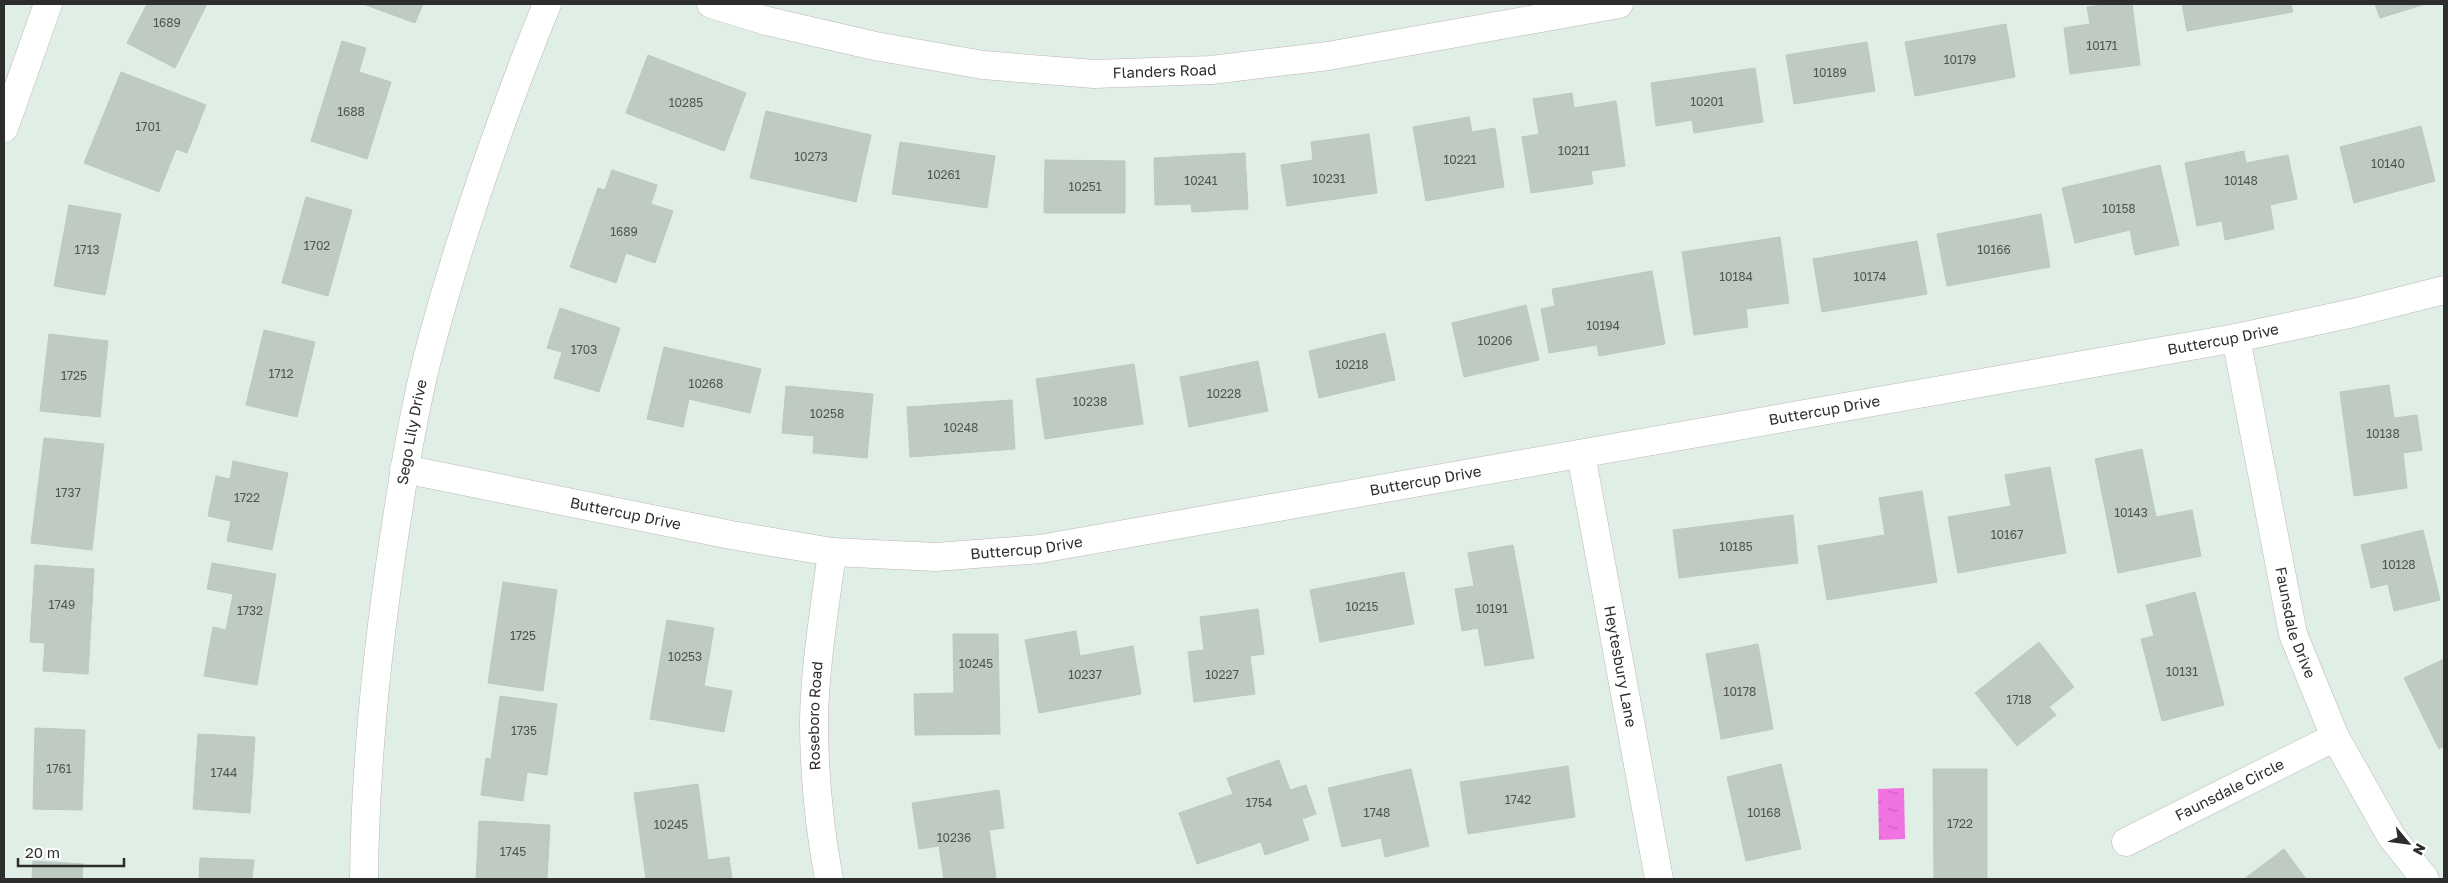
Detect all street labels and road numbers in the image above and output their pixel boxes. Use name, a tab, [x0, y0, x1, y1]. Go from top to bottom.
street label: Flanders Road	[1112, 59, 1217, 81]
street label: Buttercup Drive	[2166, 319, 2281, 358]
street label: Sego Lily Drive	[392, 377, 430, 486]
street label: Buttercup Drive	[1767, 391, 1882, 428]
street label: Buttercup Drive	[1368, 461, 1483, 499]
street label: Buttercup Drive	[569, 493, 683, 533]
street label: Buttercup Drive	[970, 532, 1084, 562]
street label: Faunsdale Drive	[2272, 565, 2320, 681]
street label: Heytesbury Lane	[1601, 604, 1641, 729]
street label: Roseboro Road	[804, 660, 826, 771]
street label: Faunsdale Circle	[2172, 754, 2287, 824]

